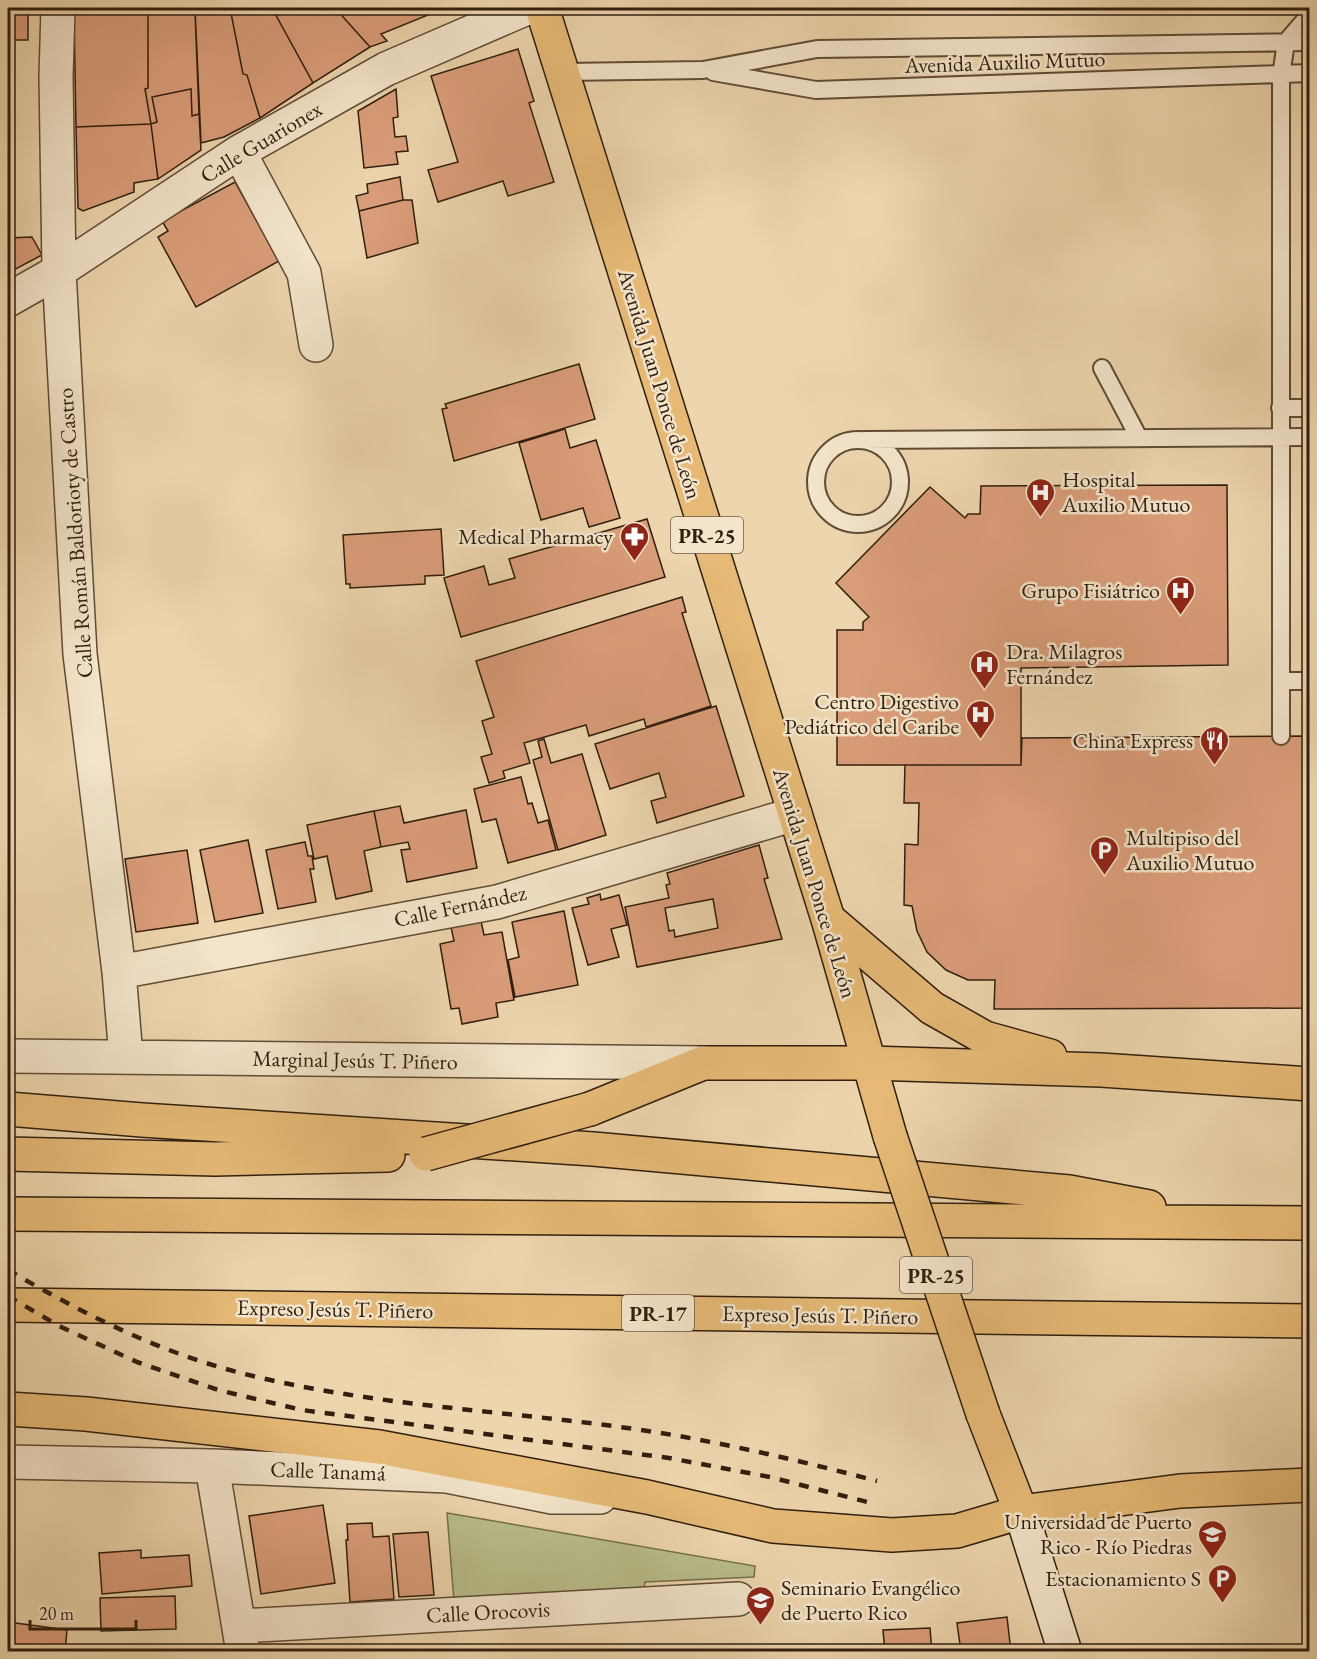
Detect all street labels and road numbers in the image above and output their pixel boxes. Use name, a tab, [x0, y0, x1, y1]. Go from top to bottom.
street label: Avenida Auxilio Mutuo	[903, 44, 1106, 80]
street label: Calle Guarionex	[195, 94, 328, 190]
street label: Avenida Juan Ponce de León	[611, 264, 709, 503]
street label: Calle Román Baldorioty de Castro	[50, 387, 100, 679]
road number: PR-25	[671, 517, 743, 553]
street label: Avenida Juan Ponce de León	[766, 763, 864, 1002]
street label: Calle Fernández	[391, 878, 529, 934]
street label: Marginal Jesús T. Piñero	[252, 1044, 458, 1076]
road number: PR-25	[900, 1257, 972, 1293]
street label: Expreso Jesús T. Piñero	[237, 1293, 434, 1325]
road number: PR-17	[622, 1295, 694, 1331]
street label: Expreso Jesús T. Piñero	[722, 1299, 919, 1331]
street label: Calle Tanamá	[270, 1454, 386, 1488]
street label: Calle Orocovis	[425, 1594, 551, 1630]

